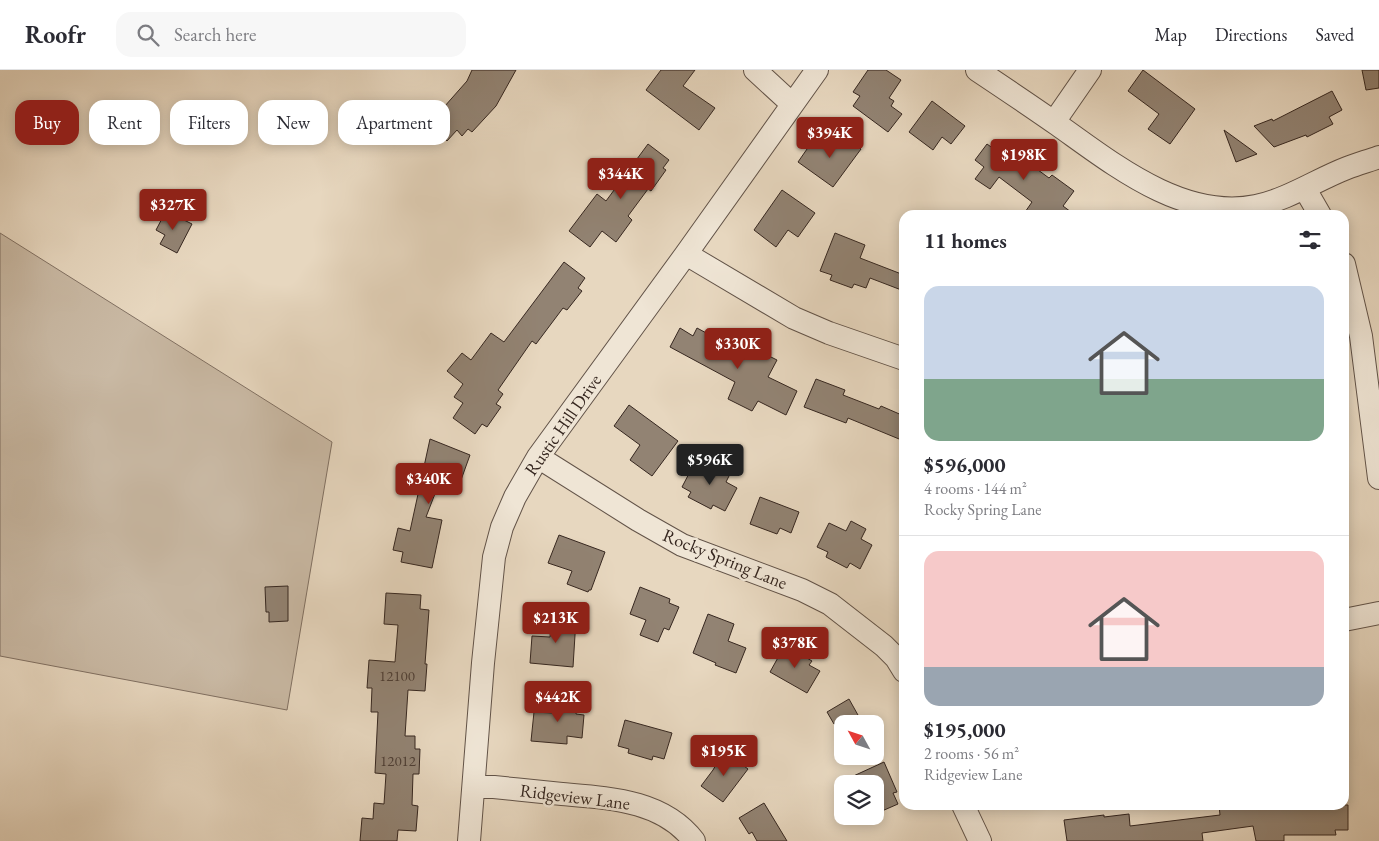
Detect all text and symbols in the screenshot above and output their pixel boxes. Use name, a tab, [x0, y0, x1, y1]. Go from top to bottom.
search box	[116, 12, 466, 57]
text: Roofr	[25, 19, 86, 50]
icon: search	[134, 21, 162, 49]
text: Search here	[174, 22, 256, 47]
text: Map	[1155, 23, 1187, 46]
text: Directions	[1215, 23, 1287, 46]
text: Saved	[1315, 23, 1354, 46]
chip: Buy	[15, 100, 79, 145]
chip: Rent	[89, 100, 160, 145]
chip: Filters	[170, 100, 248, 145]
chip: New	[258, 100, 328, 145]
chip: Apartment	[338, 100, 450, 145]
pin: $394K	[795, 116, 865, 159]
text: $394K	[808, 122, 852, 143]
pin: $198K	[989, 138, 1059, 181]
text: $198K	[1002, 144, 1046, 165]
pin: $344K	[586, 158, 656, 200]
text: $344K	[599, 163, 643, 184]
pin: $327K	[138, 189, 208, 231]
text: $327K	[151, 194, 195, 215]
icon: filters	[1296, 226, 1324, 254]
text: 11 homes	[924, 227, 1007, 254]
icon: home	[1079, 318, 1169, 408]
pin: $330K	[703, 328, 773, 370]
text: $330K	[716, 333, 760, 354]
street label: Rustic Hill Drive	[519, 369, 606, 480]
pin: $596K	[675, 444, 745, 486]
text: $596K	[688, 449, 732, 470]
text: $596,000	[924, 451, 1006, 478]
pin: $340K	[394, 462, 464, 505]
text: $340K	[407, 468, 451, 489]
text: 4 rooms · 144 m²	[924, 478, 1027, 499]
text: Rocky Spring Lane	[924, 499, 1042, 520]
street label: Rocky Spring Lane	[660, 523, 791, 594]
icon: home	[1079, 584, 1169, 674]
pin: $213K	[521, 602, 591, 644]
text: $213K	[534, 607, 578, 628]
pin: $378K	[760, 626, 830, 669]
text: $378K	[773, 632, 817, 653]
house number: 12100	[379, 666, 415, 685]
pin: $442K	[523, 680, 593, 723]
text: $442K	[536, 686, 580, 707]
north arrow	[834, 715, 884, 765]
map controls	[834, 715, 884, 825]
text: $195,000	[924, 716, 1006, 743]
pin: $195K	[689, 734, 759, 777]
text: $195K	[702, 740, 746, 761]
text: 2 rooms · 56 m²	[924, 743, 1019, 764]
house number: 12012	[380, 751, 417, 770]
text: Ridgeview Lane	[924, 764, 1022, 785]
button: layers	[834, 775, 884, 825]
street label: Ridgeview Lane	[519, 778, 631, 815]

